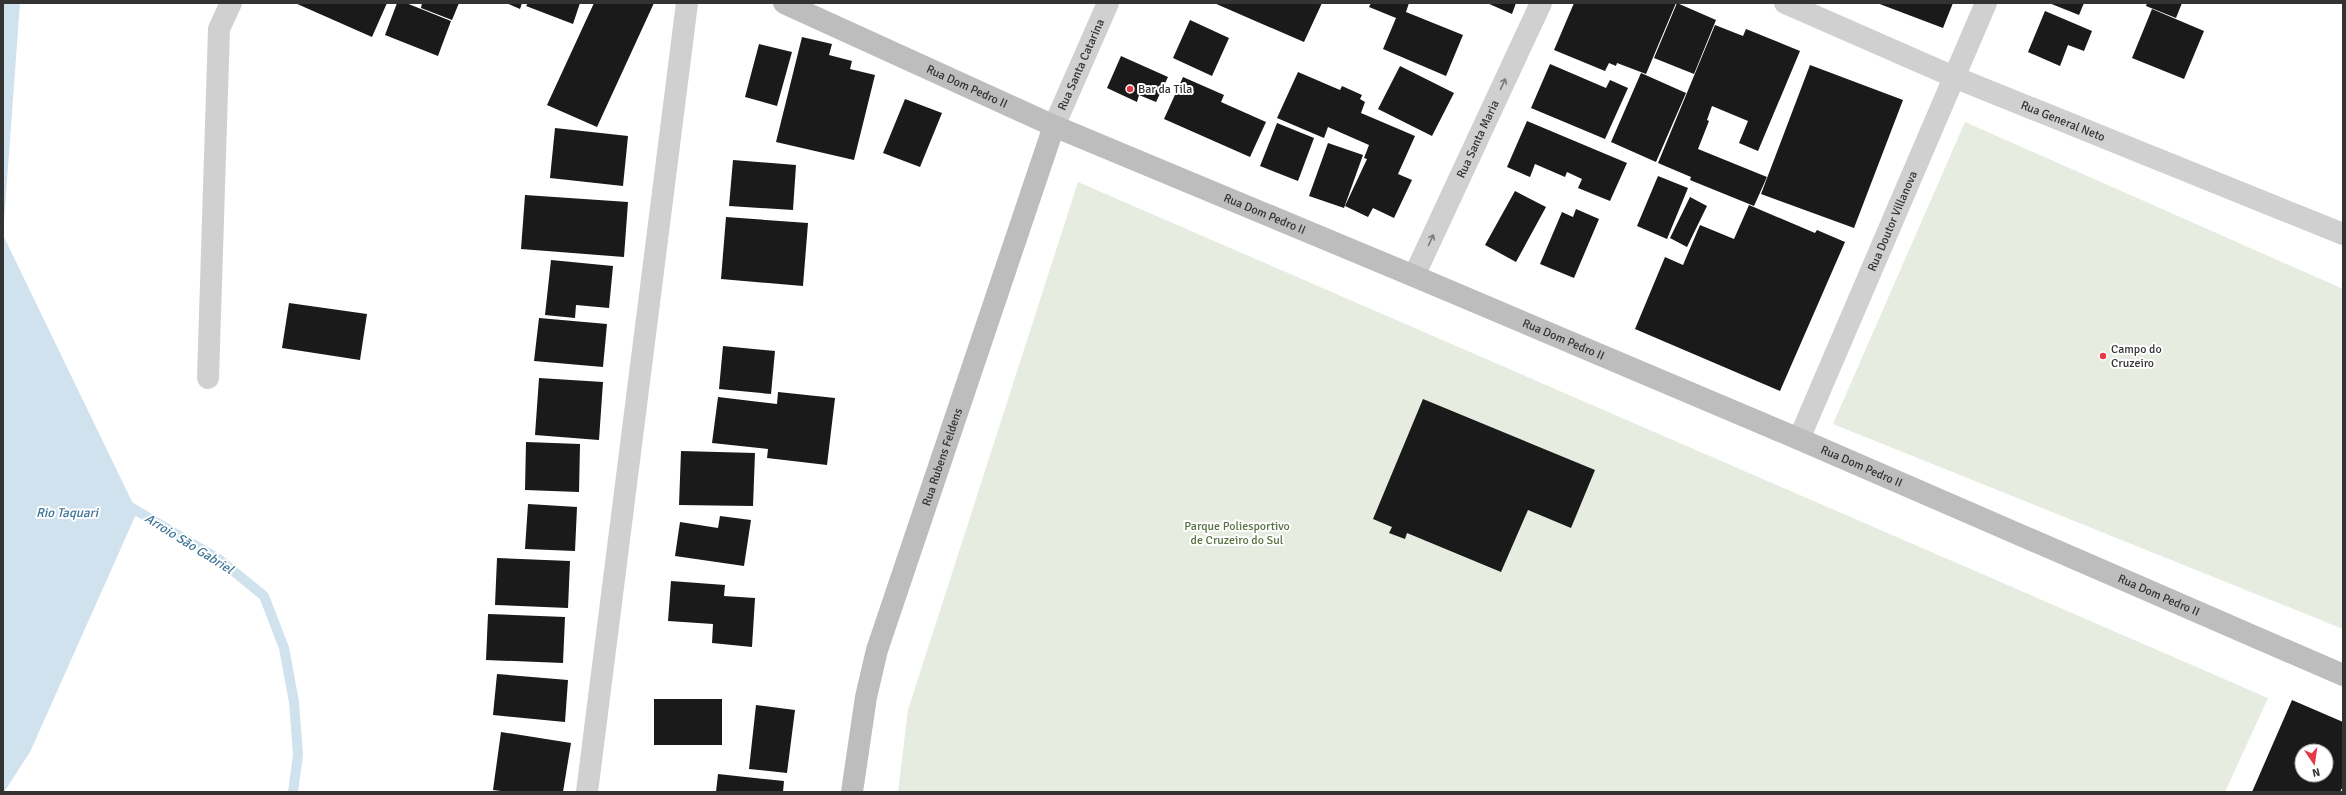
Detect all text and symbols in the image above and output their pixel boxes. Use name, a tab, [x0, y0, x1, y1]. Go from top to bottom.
street label: Rua Santa Catarina	[1054, 17, 1108, 113]
street label: Rua Dom Pedro II	[924, 61, 1010, 111]
one-way arrow	[1500, 79, 1507, 91]
place label: Bar da Tila	[1138, 82, 1192, 97]
marker: Bar da Tila	[1125, 84, 1135, 94]
street label: Rua General Neto	[2019, 97, 2107, 145]
street label: Rua Santa Maria	[1453, 98, 1502, 180]
street label: Rua Doutor Villanova	[1864, 169, 1921, 274]
street label: Rua Dom Pedro II	[1221, 190, 1308, 238]
one-way arrow	[1427, 235, 1435, 247]
street label: Rua Dom Pedro II	[1520, 315, 1607, 363]
place label: Campo do Cruzeiro	[2111, 342, 2162, 371]
marker: Campo do Cruzeiro	[2098, 351, 2108, 361]
street label: Rua Rubens Feldens	[919, 406, 966, 508]
street label: Rua Dom Pedro II	[1818, 442, 1905, 490]
water label: Rio Taquari	[36, 505, 99, 521]
water label: Arroio São Gabriel	[142, 510, 237, 578]
park label: Parque Poliesportivo de Cruzeiro do Sul	[1184, 519, 1290, 548]
street label: Rua Dom Pedro II	[2116, 571, 2202, 619]
north arrow	[2294, 743, 2334, 783]
text: N	[2311, 765, 2321, 779]

